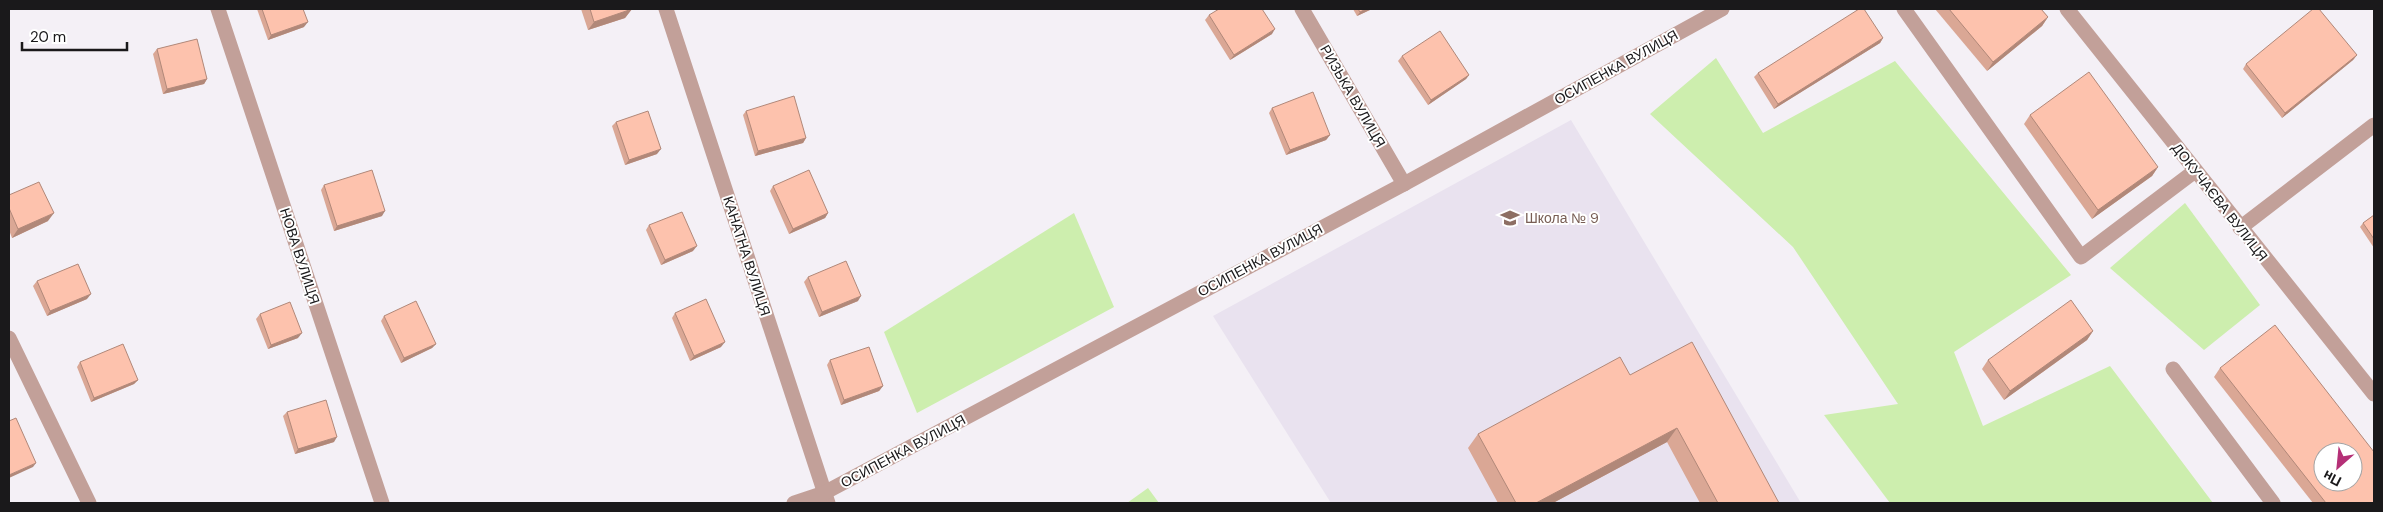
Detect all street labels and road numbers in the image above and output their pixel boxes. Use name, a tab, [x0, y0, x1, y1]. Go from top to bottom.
street label: ОСИПЕНКА ВУЛИЦЯ	[1551, 25, 1681, 109]
street label: РИЗЬКА ВУЛИЦЯ	[1316, 42, 1390, 150]
street label: ДОКУЧАЄВА ВУЛИЦЯ	[2168, 139, 2272, 265]
street label: КАНАТНА ВУЛИЦЯ	[719, 194, 775, 318]
street label: НОВА ВУЛИЦЯ	[276, 206, 324, 306]
street label: ОСИПЕНКА ВУЛИЦЯ	[1194, 219, 1326, 301]
street label: ОСИПЕНКА ВУЛИЦЯ	[837, 410, 969, 492]

